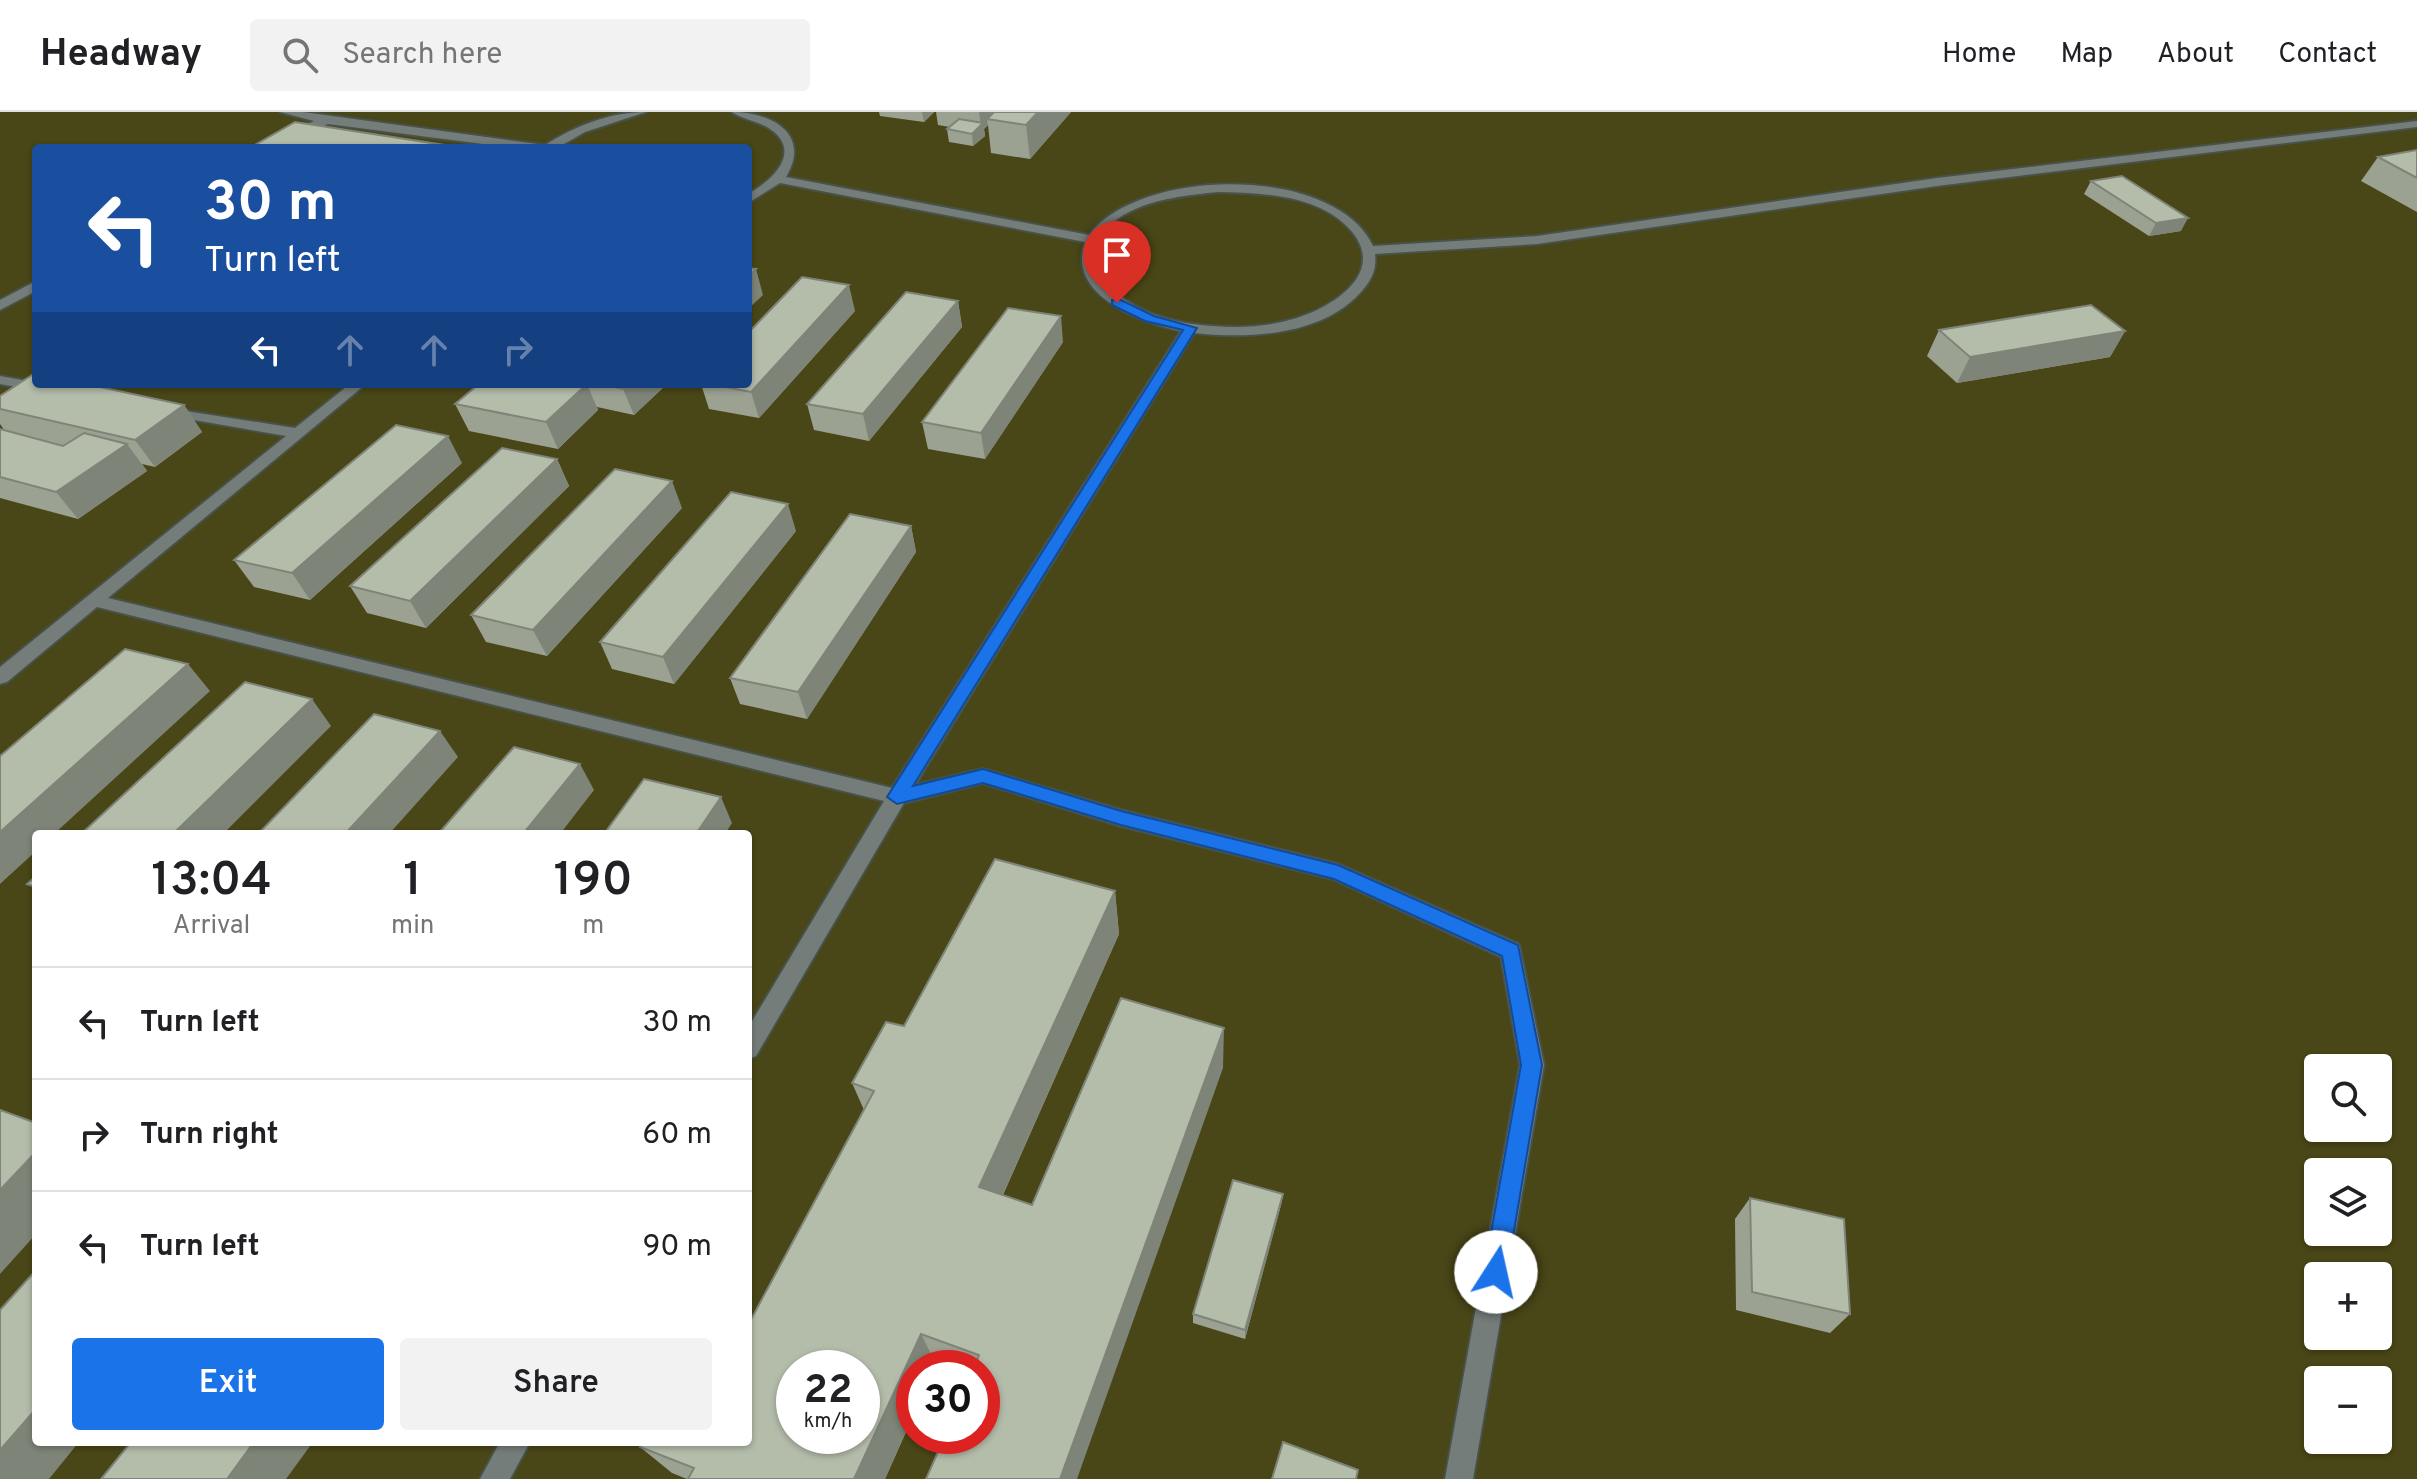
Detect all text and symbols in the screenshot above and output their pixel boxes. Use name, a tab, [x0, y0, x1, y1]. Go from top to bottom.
search box	[250, 19, 810, 91]
text: Headway	[40, 31, 202, 80]
icon: search	[278, 33, 322, 77]
text: Search here	[342, 37, 502, 74]
text: Home	[1942, 37, 2016, 73]
text: Map	[2060, 37, 2113, 73]
text: About	[2157, 37, 2234, 73]
text: Contact	[2278, 37, 2377, 73]
text: 30 m	[204, 170, 337, 240]
icon: left	[72, 176, 176, 280]
pin	[1083, 221, 1151, 303]
icon: arrive	[1095, 233, 1139, 277]
text: Turn left	[204, 239, 341, 285]
icon: left	[244, 328, 288, 372]
icon: ahead	[328, 328, 372, 372]
icon: ahead	[412, 328, 456, 372]
icon: right	[496, 328, 540, 372]
text: 13:04	[151, 852, 272, 912]
text: 1	[403, 852, 422, 912]
text: 190	[554, 852, 633, 912]
text: Arrival	[173, 910, 250, 943]
text: min	[391, 910, 434, 943]
text: m	[582, 910, 604, 943]
icon: left	[72, 1001, 116, 1045]
text: Turn left	[140, 1005, 260, 1042]
text: 30 m	[643, 1005, 712, 1042]
map controls	[2304, 1054, 2392, 1454]
button: search	[2304, 1054, 2392, 1142]
icon: right	[72, 1113, 116, 1157]
text: Turn right	[140, 1117, 278, 1154]
text: 60 m	[642, 1117, 712, 1154]
button: layers	[2304, 1158, 2392, 1246]
icon: left	[72, 1225, 116, 1269]
text: Turn left	[140, 1229, 260, 1266]
text: 90 m	[643, 1229, 712, 1266]
position arrow	[1454, 1230, 1538, 1314]
button: +	[2304, 1262, 2392, 1350]
button: Exit	[72, 1338, 384, 1430]
button: Share	[400, 1338, 712, 1430]
speed limit sign: 30	[896, 1350, 1000, 1454]
button: −	[2304, 1366, 2392, 1454]
text: 22	[804, 1367, 852, 1417]
text: km/h	[804, 1409, 852, 1435]

